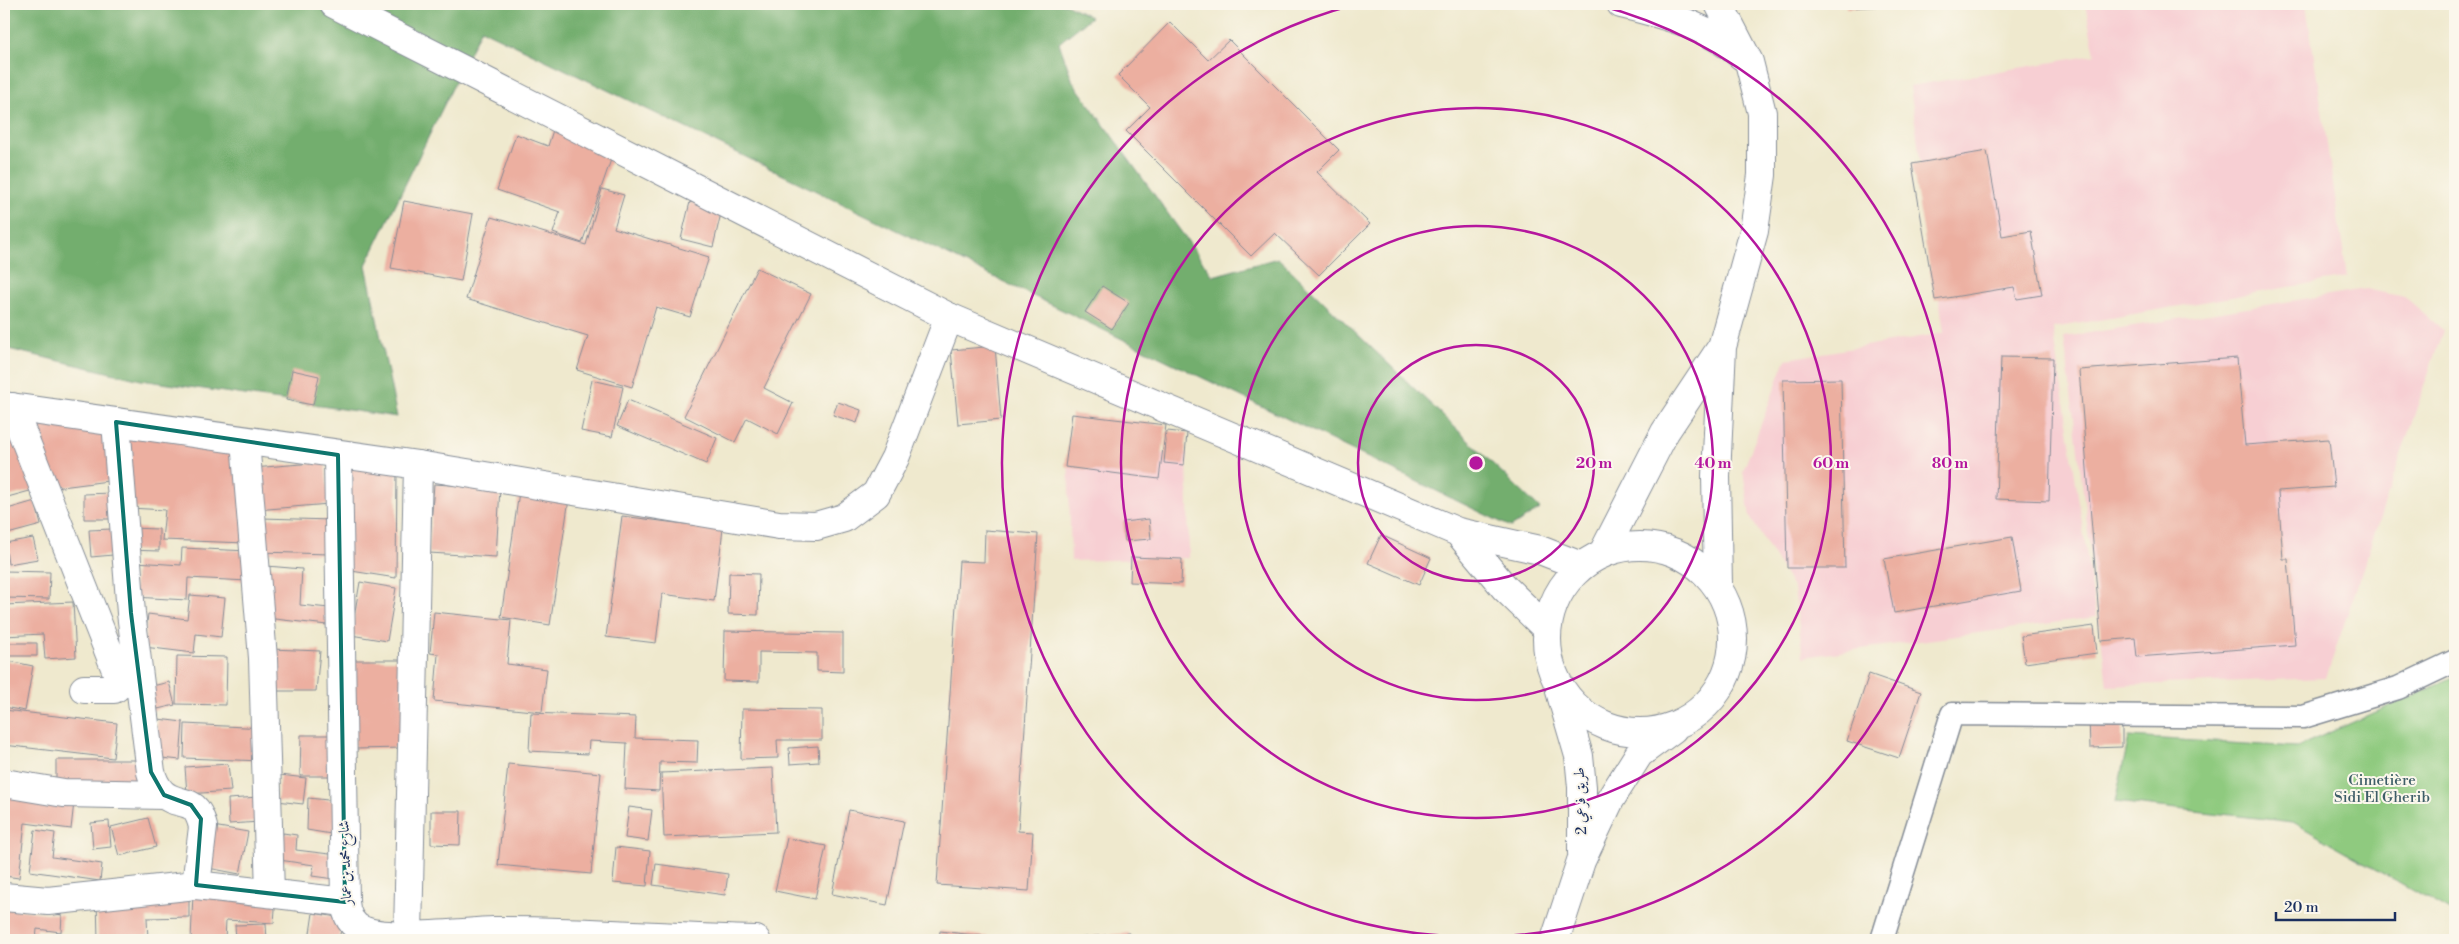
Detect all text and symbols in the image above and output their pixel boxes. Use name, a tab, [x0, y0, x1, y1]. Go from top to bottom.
centre of rings	[1467, 454, 1485, 472]
text: 20 m	[1576, 454, 1613, 473]
text: 40 m	[1694, 454, 1732, 473]
text: 60 m	[1813, 454, 1850, 473]
text: 80 m	[1932, 454, 1969, 473]
street label: طريق فرعي 2	[1570, 767, 1593, 835]
park label: Cimetière Sidi El Gherib	[2334, 771, 2430, 807]
street label: شارع محمد بن عمار	[335, 820, 360, 908]
scale bar	[2276, 889, 2395, 921]
text: 20 m	[2284, 898, 2319, 917]

